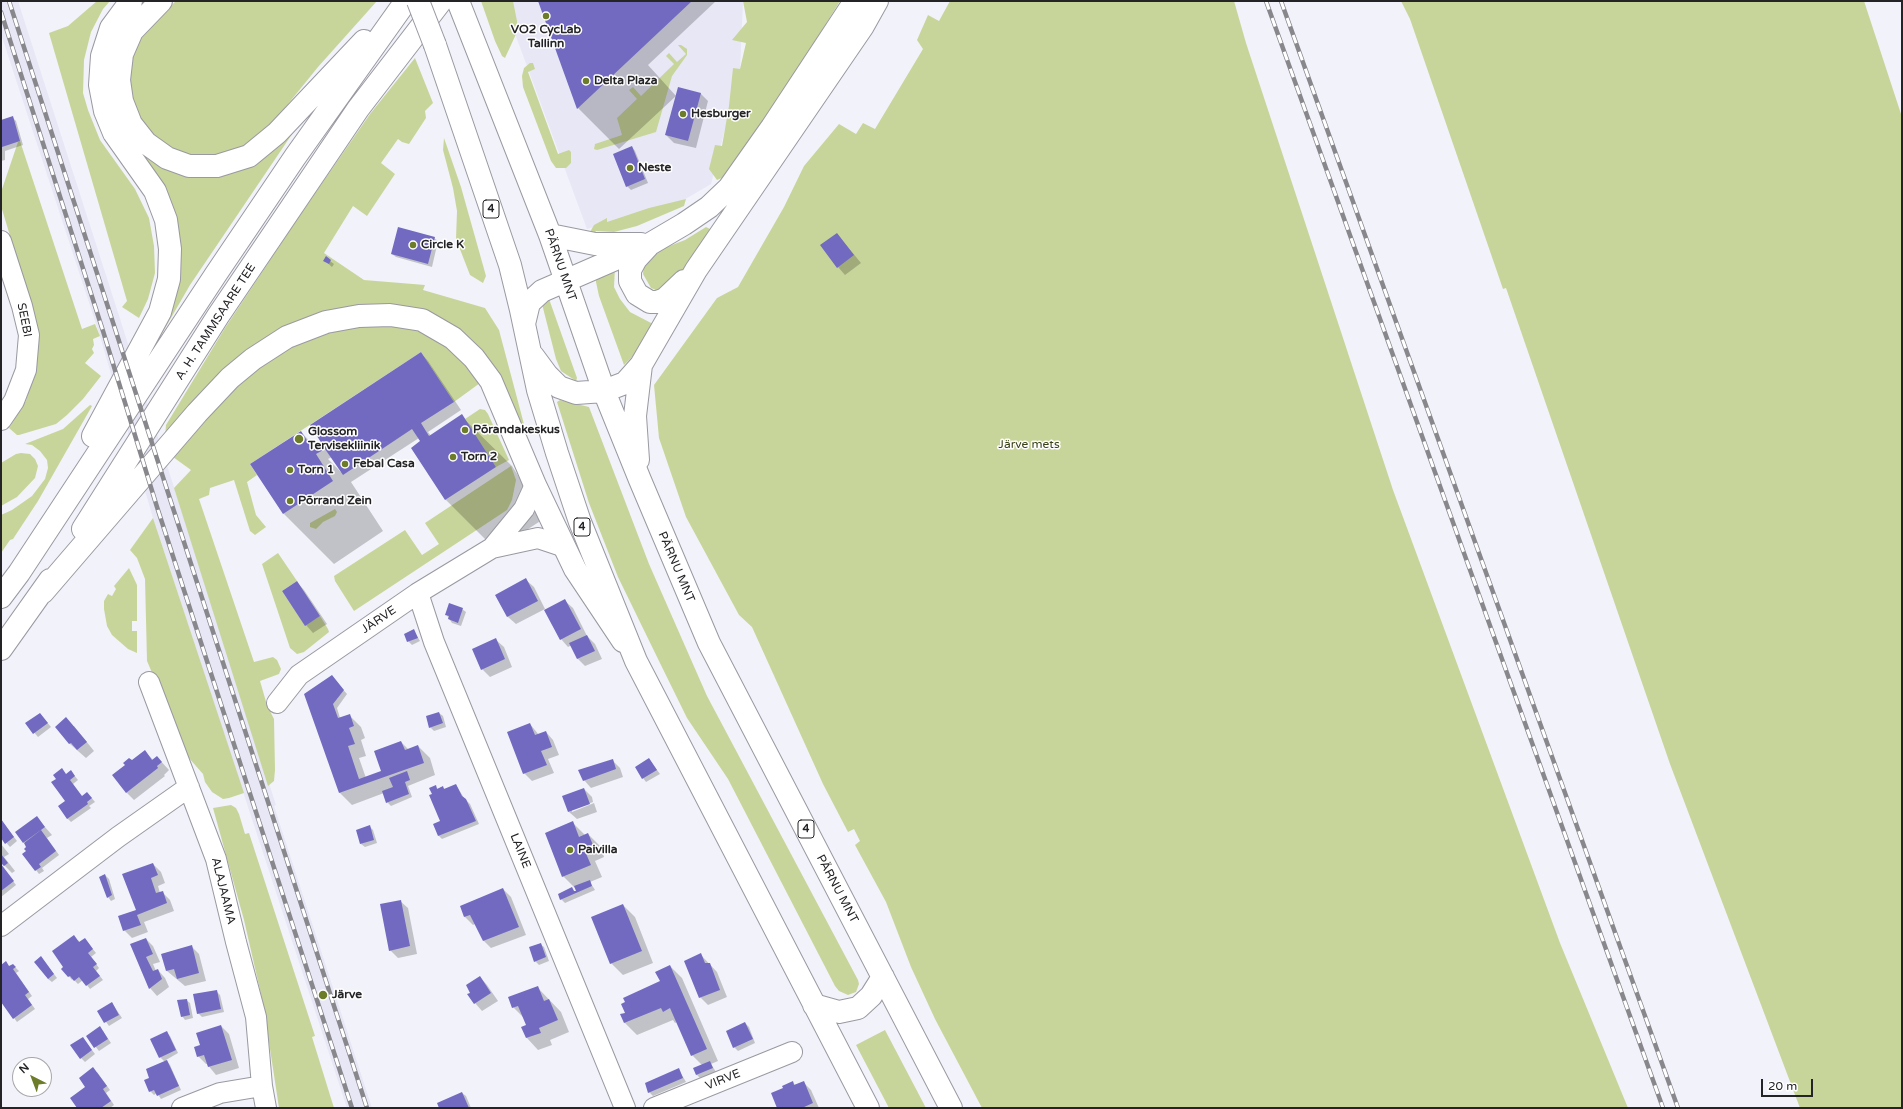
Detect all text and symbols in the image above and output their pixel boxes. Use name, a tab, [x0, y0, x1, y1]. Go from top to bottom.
marker: VO2 CycLab Tallinn	[541, 11, 551, 21]
place label: VO2 CycLab Tallinn	[511, 23, 581, 51]
place label: Delta Plaza	[594, 74, 657, 88]
marker: Delta Plaza	[581, 76, 591, 86]
place label: Hesburger	[691, 107, 751, 121]
marker: Hesburger	[678, 109, 688, 119]
place label: Neste	[638, 161, 671, 175]
marker: Neste	[625, 163, 635, 173]
road number: 4	[483, 200, 499, 218]
street label: PÄRNU MNT	[541, 227, 579, 303]
place label: Circle K	[421, 238, 464, 252]
marker: Circle K	[408, 240, 418, 250]
street label: A. H. TAMMSAARE TEE	[173, 261, 259, 383]
street label: SEEBI	[14, 302, 34, 338]
place label: Põrandakeskus	[473, 423, 560, 437]
place label: Glossom Tervisekliinik	[308, 425, 380, 453]
marker: Põrandakeskus	[460, 425, 470, 435]
marker: Glossom Tervisekliinik	[293, 433, 305, 445]
park label: Järve mets	[998, 438, 1060, 452]
place label: Torn 2	[461, 450, 497, 464]
marker: Torn 2	[448, 452, 458, 462]
place label: Febal Casa	[353, 457, 415, 471]
marker: Febal Casa	[340, 459, 350, 469]
place label: Torn 1	[298, 463, 334, 477]
marker: Torn 1	[285, 465, 295, 475]
place label: Põrrand Zein	[298, 494, 372, 508]
marker: Põrrand Zein	[285, 496, 295, 506]
road number: 4	[574, 518, 590, 536]
street label: PÄRNU MNT	[655, 529, 697, 605]
street label: JÄRVE	[359, 603, 399, 637]
road number: 4	[798, 820, 814, 838]
street label: LAINE	[507, 831, 533, 871]
place label: Paivilla	[578, 843, 618, 857]
marker: Paivilla	[565, 845, 575, 855]
street label: PÄRNU MNT	[813, 852, 861, 926]
street label: ALAJAAMA	[208, 856, 238, 926]
place label: Järve	[332, 988, 362, 1002]
marker: Järve	[317, 989, 329, 1001]
north arrow	[12, 1057, 52, 1097]
text: N	[17, 1061, 32, 1076]
street label: VIRVE	[703, 1067, 743, 1093]
scale bar	[1763, 1071, 1815, 1097]
text: 20 m	[1768, 1079, 1797, 1093]

